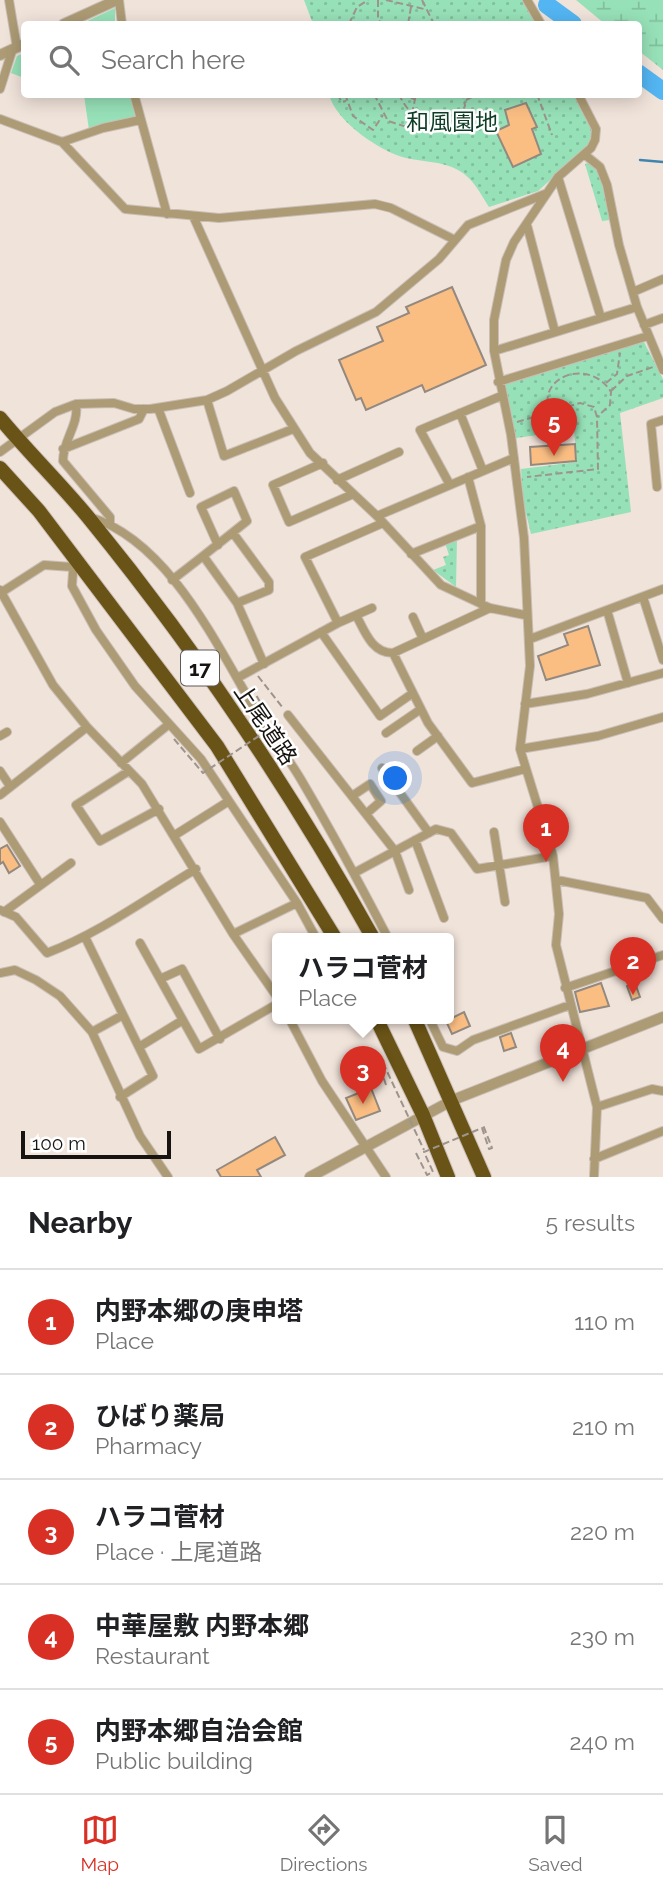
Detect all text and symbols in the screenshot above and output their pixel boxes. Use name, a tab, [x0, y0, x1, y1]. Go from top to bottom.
search box	[21, 21, 642, 98]
icon: search	[45, 41, 83, 79]
text: Search here	[101, 45, 245, 75]
park label: 和風園地	[406, 108, 498, 135]
pin: 5	[531, 398, 577, 456]
road number: 17	[181, 650, 219, 686]
street label: 上尾道路	[229, 678, 303, 770]
your location	[378, 761, 412, 795]
pin: 1	[523, 804, 569, 862]
popup	[272, 933, 454, 1024]
pin: 2	[610, 937, 656, 995]
text: ハラコ菅材	[298, 953, 428, 983]
text: Place	[298, 984, 357, 1011]
pin: 4	[540, 1024, 586, 1082]
pin: 3	[340, 1046, 386, 1104]
scale bar	[21, 1128, 172, 1160]
text: 100 m	[32, 1132, 86, 1154]
text: Nearby	[28, 1205, 132, 1240]
text: 5 results	[546, 1209, 635, 1236]
text: 内野本郷の庚申塔	[95, 1296, 303, 1326]
text: 1	[45, 1308, 57, 1335]
text: 110 m	[574, 1308, 635, 1335]
text: Place	[95, 1327, 154, 1354]
text: ひばり薬局	[95, 1401, 225, 1431]
text: 2	[45, 1413, 57, 1440]
text: 210 m	[572, 1413, 635, 1440]
text: Pharmacy	[95, 1432, 202, 1459]
text: ハラコ菅材	[95, 1502, 225, 1532]
text: 3	[45, 1518, 57, 1545]
text: 220 m	[570, 1518, 635, 1545]
text: Place · 上尾道路	[95, 1538, 262, 1565]
text: 中華屋敷 内野本郷	[95, 1611, 309, 1641]
text: 4	[44, 1623, 58, 1650]
text: 230 m	[570, 1623, 635, 1650]
text: Restaurant	[95, 1642, 210, 1669]
text: 内野本郷自治会館	[95, 1716, 303, 1746]
text: 5	[45, 1728, 57, 1755]
text: 240 m	[569, 1728, 635, 1755]
text: Public building	[95, 1747, 253, 1774]
tab: Map	[80, 1811, 119, 1875]
tab: Directions	[280, 1811, 368, 1875]
tab: Saved	[528, 1811, 583, 1875]

